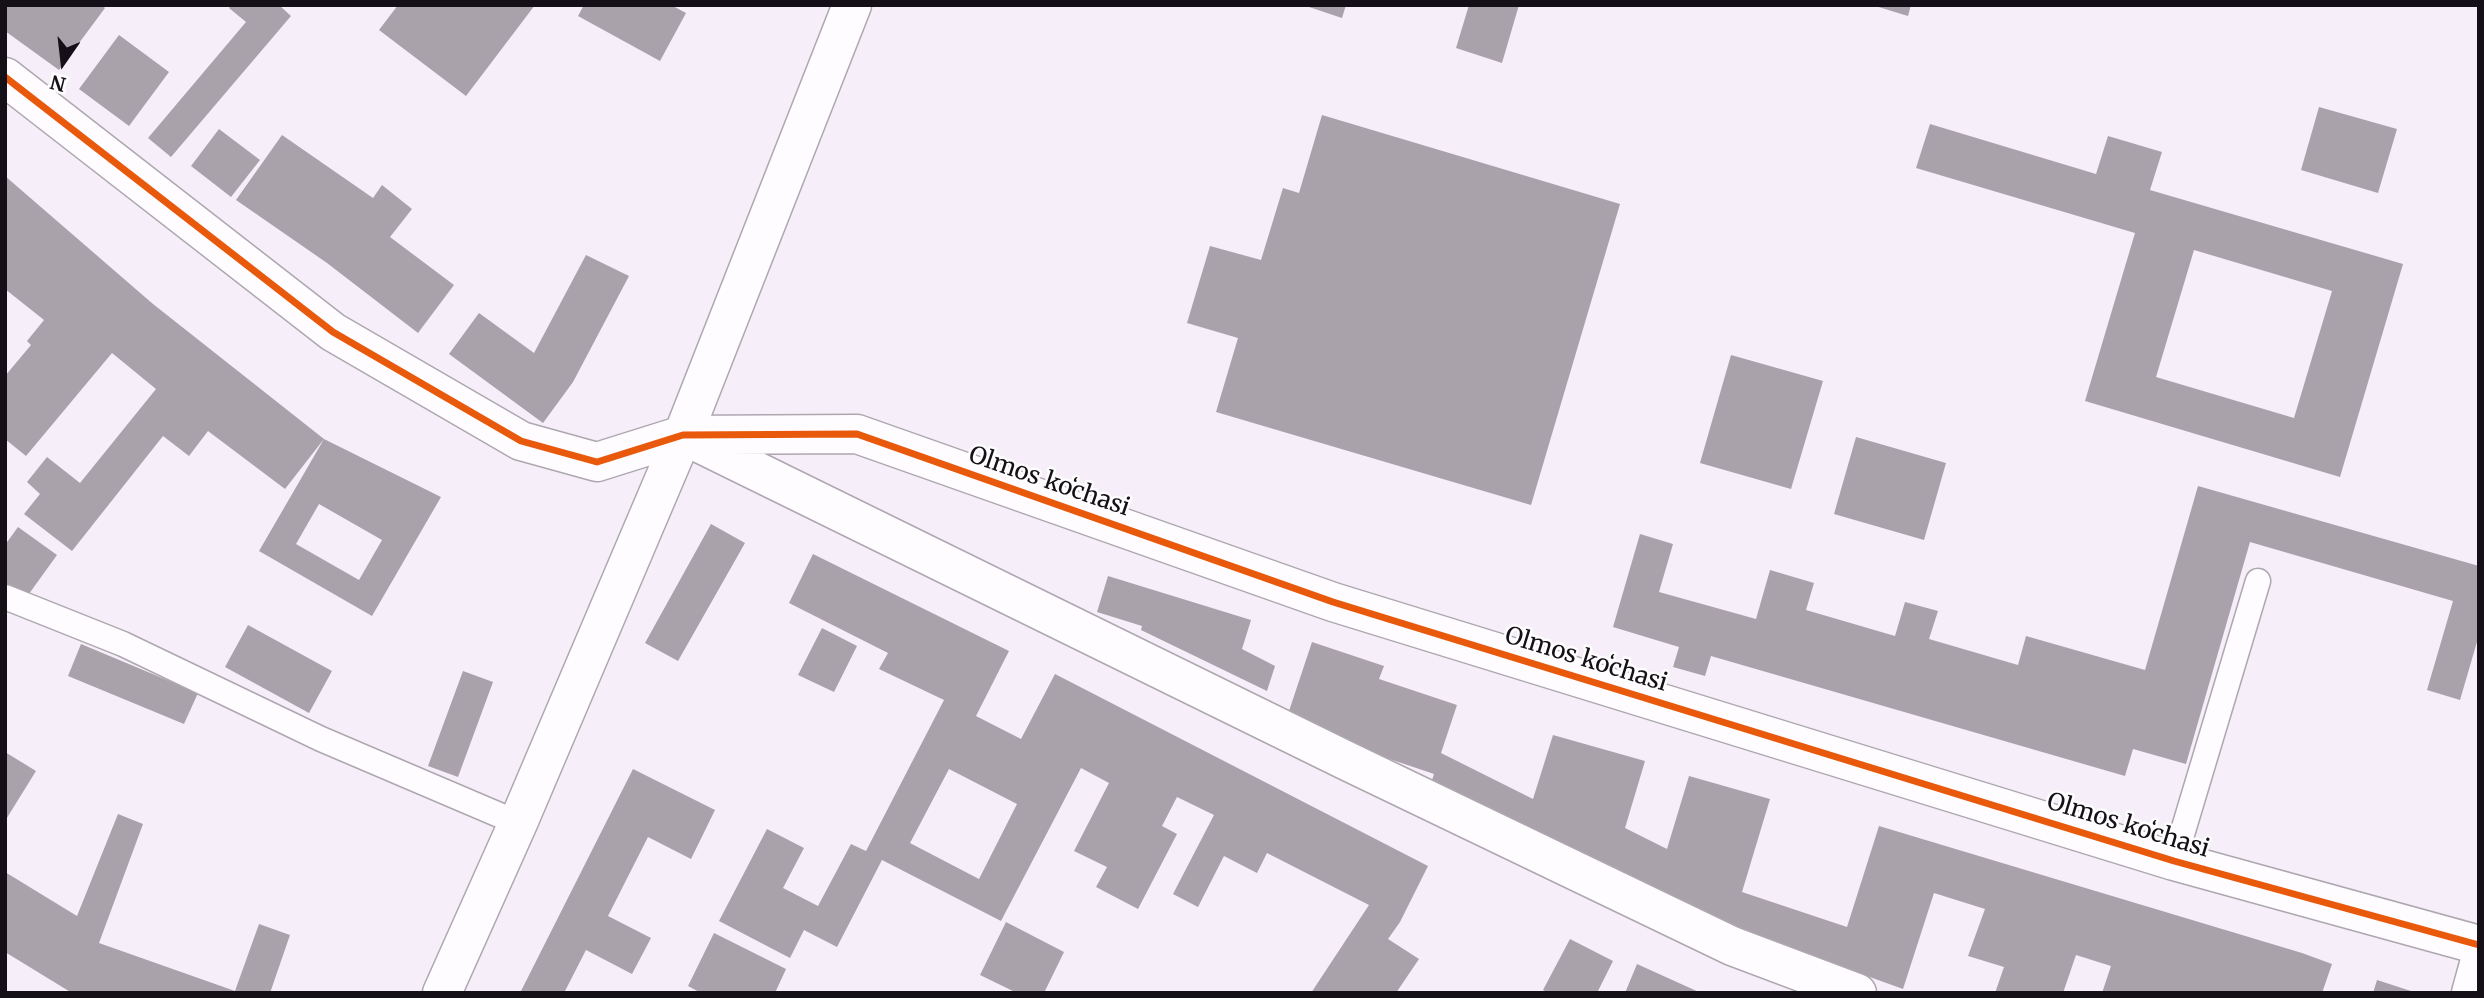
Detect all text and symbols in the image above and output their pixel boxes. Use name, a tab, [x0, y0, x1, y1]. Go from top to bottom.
north arrow	[28, 28, 98, 98]
text: N	[48, 70, 68, 97]
street label: Olmos koʻchasi	[965, 441, 1133, 523]
street label: Olmos koʻchasi	[1501, 622, 1671, 698]
street label: Olmos koʻchasi	[2043, 788, 2213, 864]

